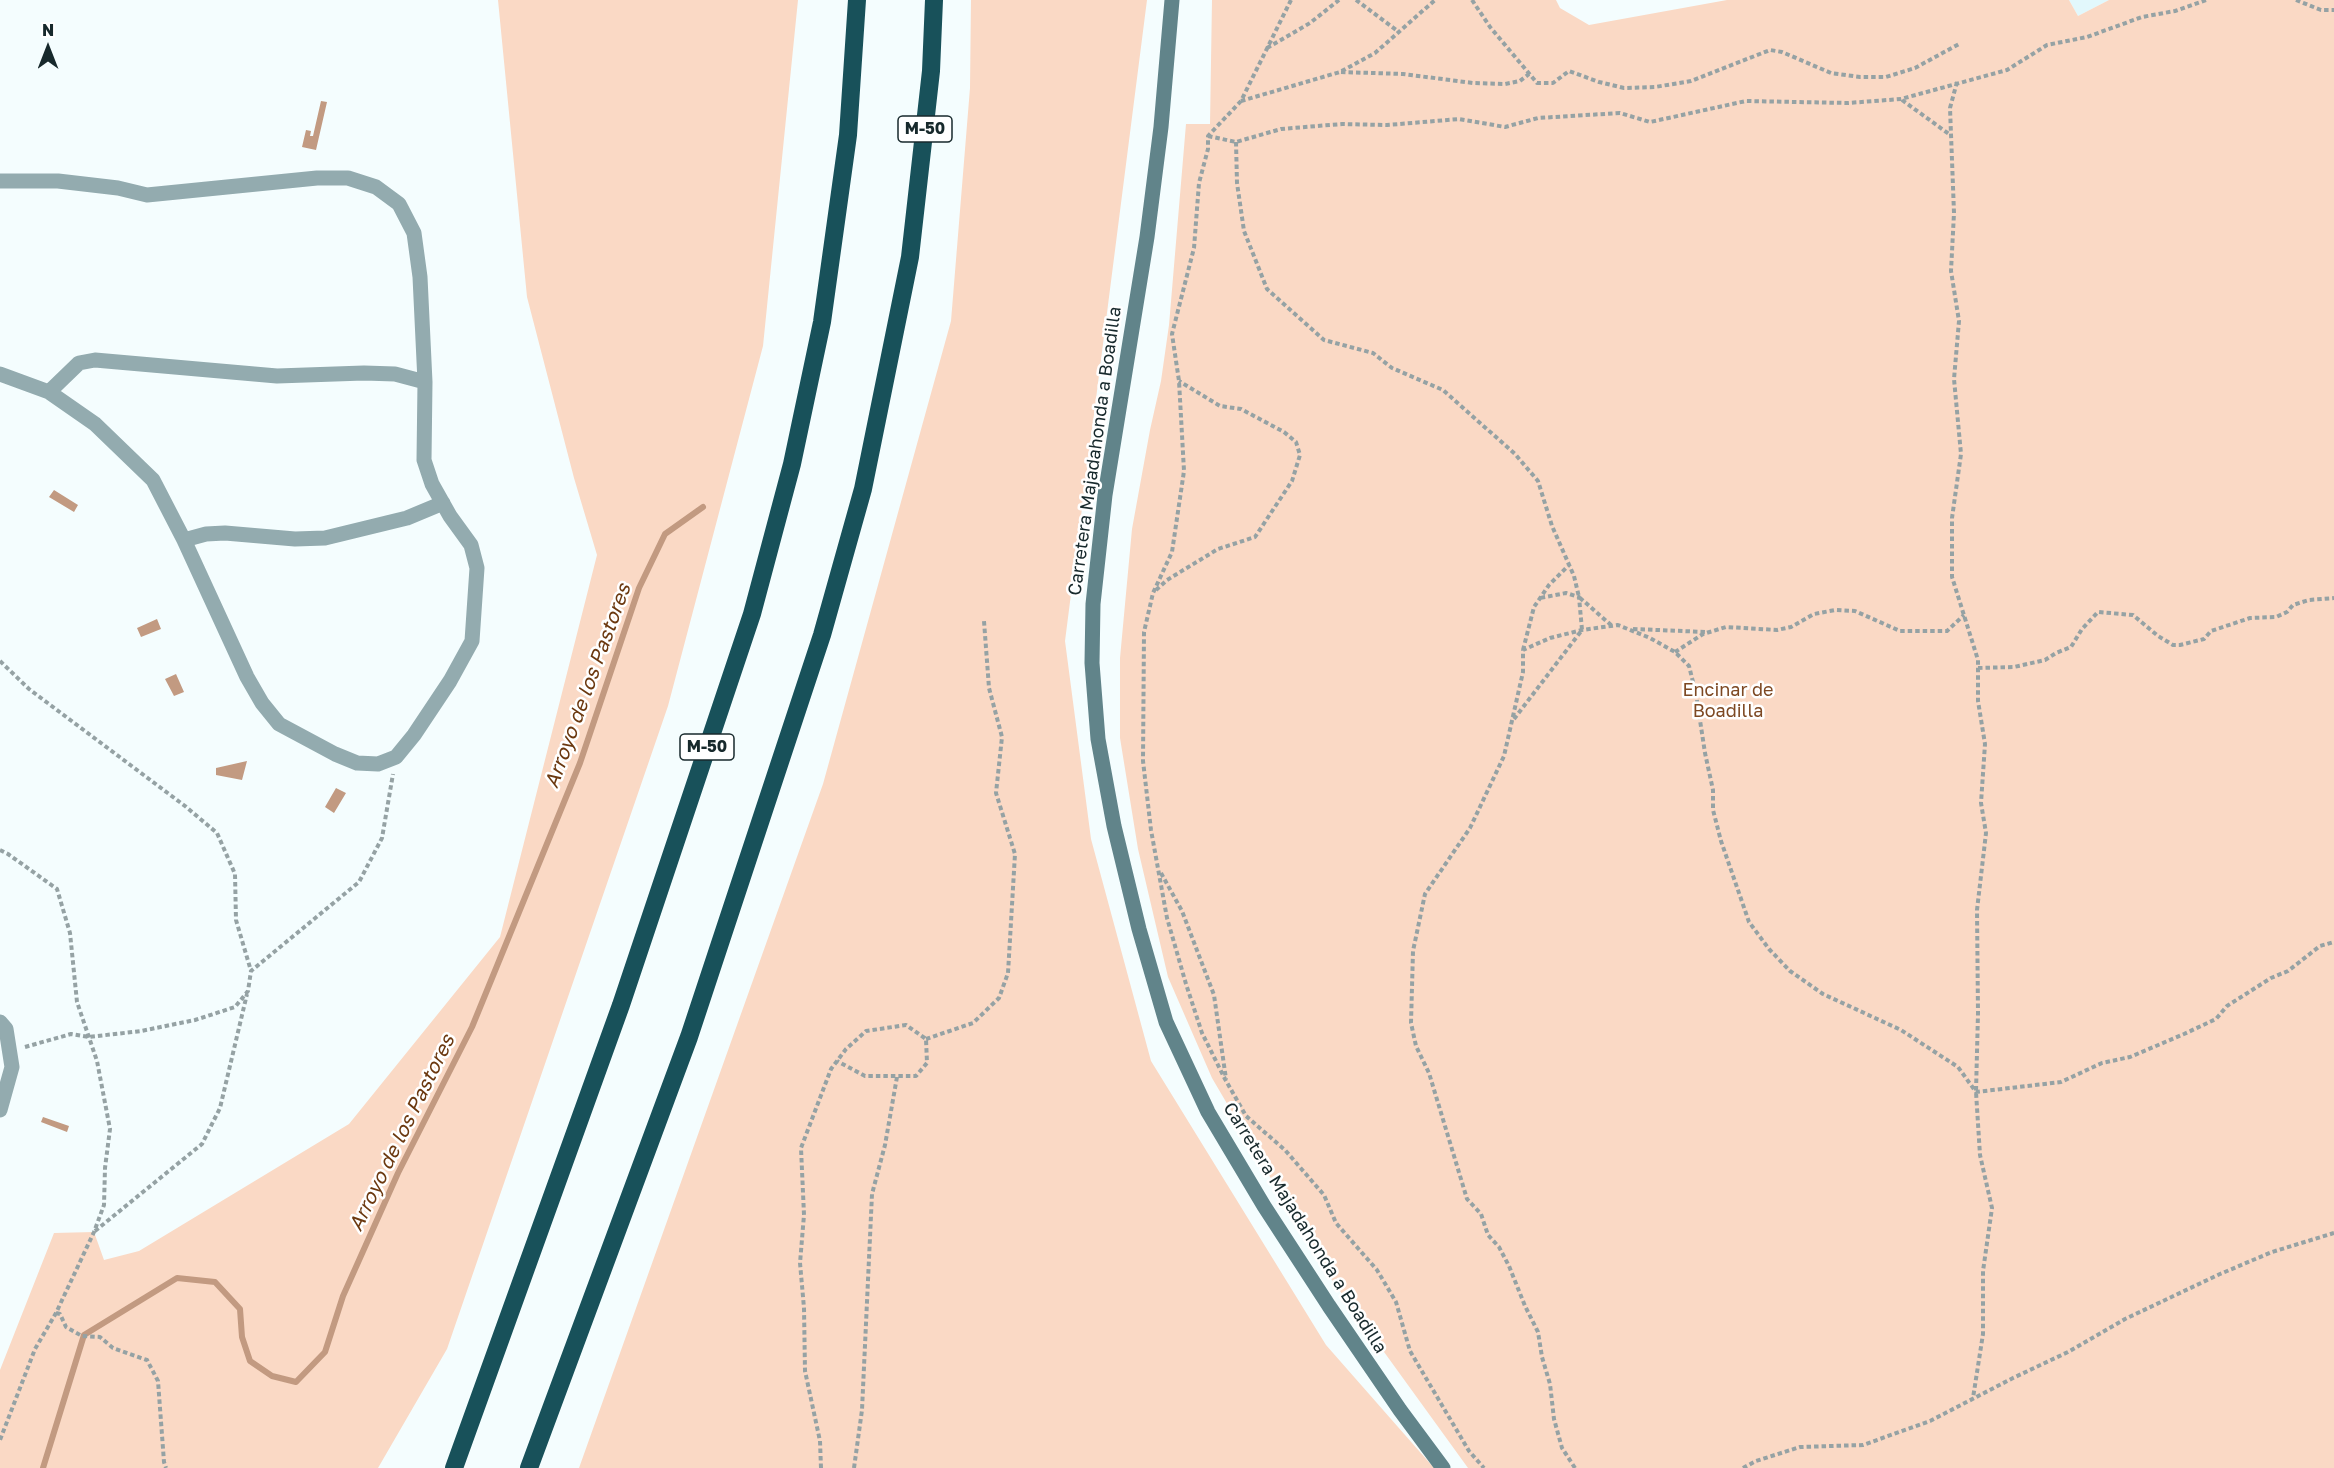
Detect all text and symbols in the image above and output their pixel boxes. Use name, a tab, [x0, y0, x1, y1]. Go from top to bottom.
north arrow	[18, 18, 78, 78]
text: N	[42, 20, 54, 40]
road number: M-50	[898, 116, 952, 142]
street label: Carretera Majadahonda a Boadilla	[1064, 305, 1126, 597]
water label: Arroyo de los Pastores	[540, 581, 636, 791]
park label: Encinar de Boadilla	[1683, 679, 1773, 722]
road number: M-50	[680, 734, 734, 760]
water label: Arroyo de los Pastores	[344, 1031, 460, 1235]
street label: Carretera Majadahonda a Boadilla	[1219, 1099, 1391, 1357]

